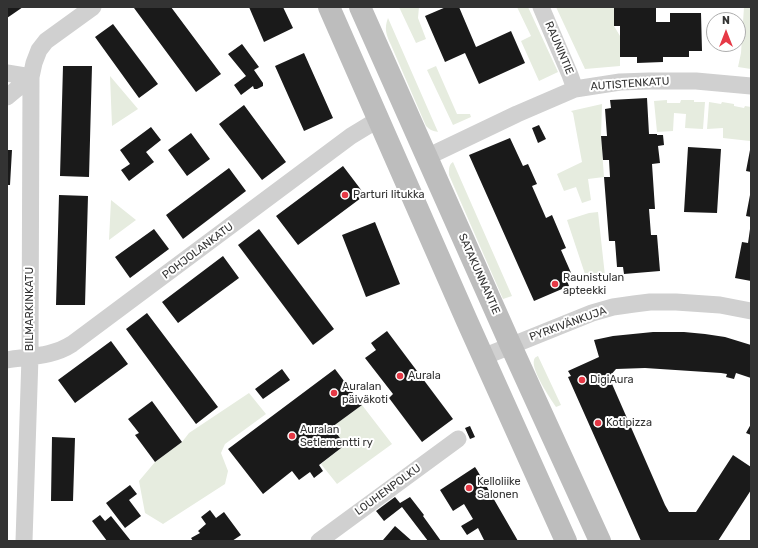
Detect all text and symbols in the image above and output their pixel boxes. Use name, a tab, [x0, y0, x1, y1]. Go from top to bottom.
north arrow	[706, 12, 746, 52]
text: N	[722, 14, 730, 27]
street label: RAUNINTIE	[542, 19, 576, 77]
street label: AUTISTENKATU	[590, 75, 670, 93]
place label: Parturi Iitukka	[353, 188, 425, 202]
marker: Parturi Iitukka	[340, 190, 350, 200]
street label: POHJOLANKATU	[160, 220, 236, 282]
street label: SATAKUNNANTIE	[455, 232, 503, 316]
street label: BILMARKINKATU	[23, 267, 37, 351]
place label: Raunistulan apteekki	[563, 271, 624, 297]
marker: Raunistulan apteekki	[550, 279, 560, 289]
street label: PYRKIVÄNKUJA	[528, 304, 608, 344]
place label: Aurala	[408, 369, 441, 383]
marker: Aurala	[395, 371, 405, 381]
place label: DigiAura	[590, 373, 634, 387]
marker: DigiAura	[577, 375, 587, 385]
place label: Auralan päiväkoti	[342, 380, 388, 406]
marker: Auralan päiväkoti	[329, 388, 339, 398]
place label: Kotipizza	[606, 416, 652, 430]
marker: Kotipizza	[593, 418, 603, 428]
place label: Auralan Setlementti ry	[300, 423, 373, 449]
marker: Auralan Setlementti ry	[287, 431, 297, 441]
street label: LOUHENPOLKU	[352, 462, 424, 518]
place label: Kelloliike Salonen	[477, 475, 521, 501]
marker: Kelloliike Salonen	[464, 483, 474, 493]

